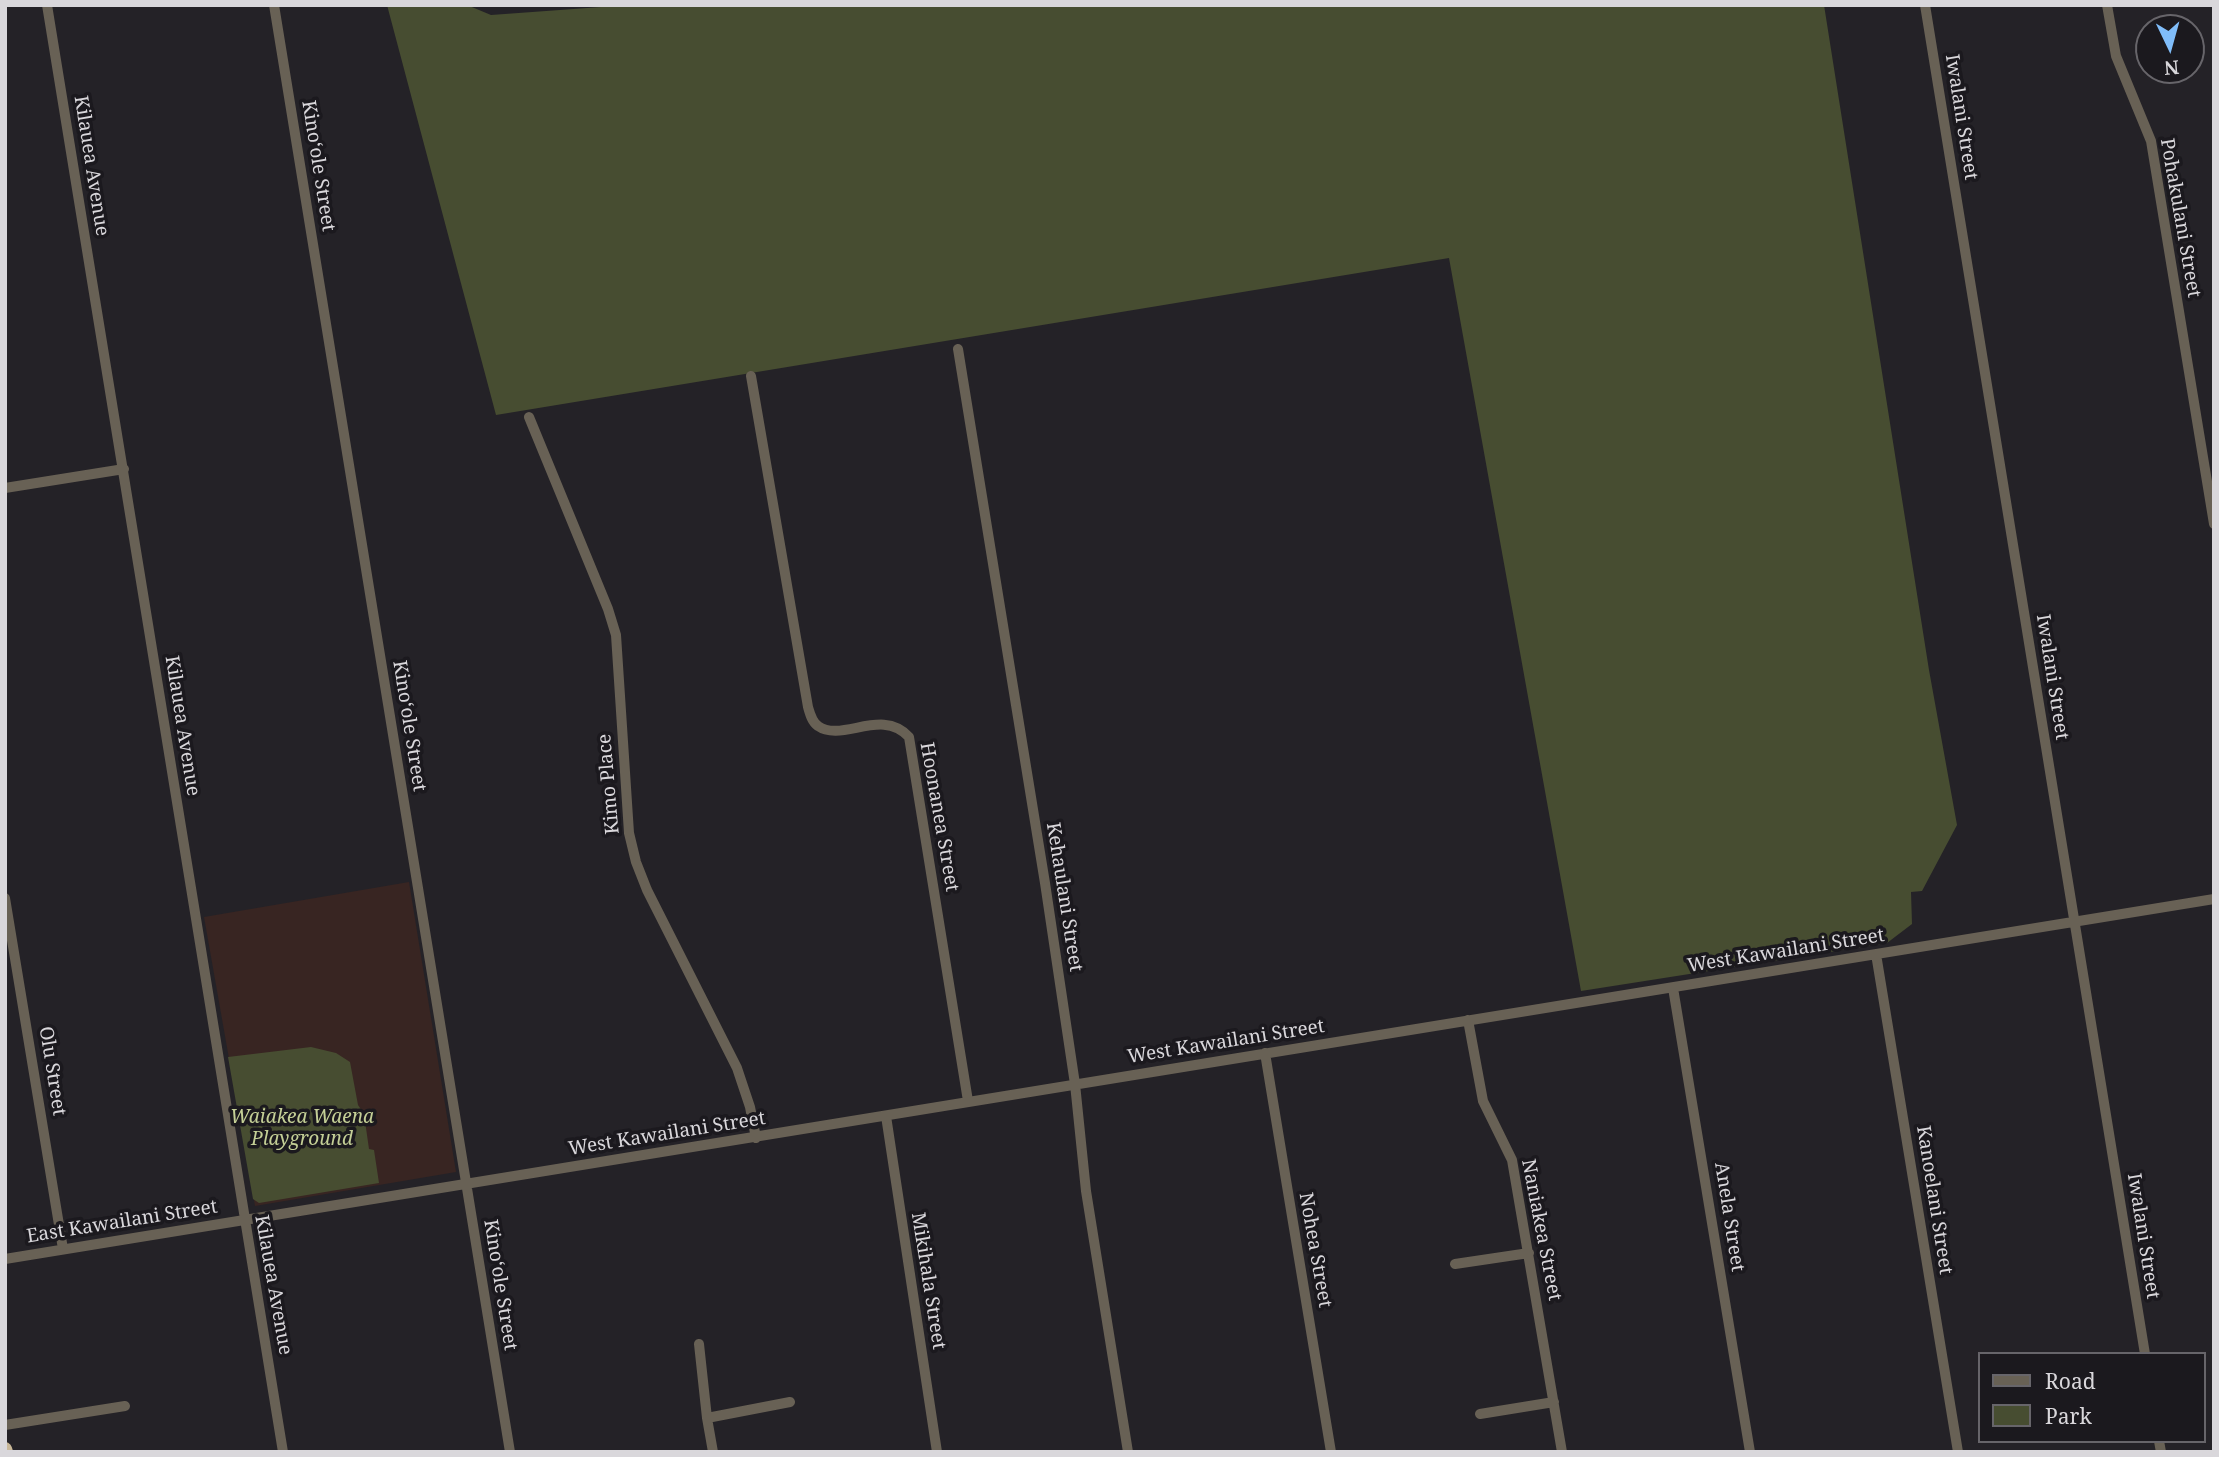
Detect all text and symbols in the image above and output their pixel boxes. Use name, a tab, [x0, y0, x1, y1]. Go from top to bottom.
north arrow	[2135, 14, 2205, 84]
street label: Iwalani Street	[1940, 53, 1982, 181]
text: N	[2163, 54, 2180, 82]
street label: Kilauea Avenue	[69, 94, 113, 238]
street label: Kinoʻole Street	[296, 99, 340, 233]
street label: Pohakulani Street	[2155, 137, 2205, 299]
street label: Iwalani Street	[2031, 613, 2073, 741]
street label: Kilauea Avenue	[160, 654, 204, 798]
street label: Kinoʻole Street	[387, 659, 431, 793]
street label: Kimo Place	[593, 733, 625, 835]
street label: Hoonanea Street	[915, 741, 963, 893]
street label: Kehaulani Street	[1041, 821, 1087, 973]
street label: West Kawailani Street	[1686, 924, 1886, 978]
street label: West Kawailani Street	[1126, 1015, 1326, 1069]
street label: Olu Street	[34, 1025, 70, 1117]
park label: Waiakea Waena Playground	[230, 1107, 374, 1151]
street label: West Kawailani Street	[567, 1107, 767, 1161]
street label: Kanoelani Street	[1911, 1124, 1957, 1276]
street label: Naniakea Street	[1516, 1157, 1566, 1303]
street label: Anela Street	[1709, 1161, 1749, 1273]
street label: Iwalani Street	[2122, 1172, 2164, 1300]
street label: Nohea Street	[1294, 1191, 1336, 1309]
street label: East Kawailani Street	[25, 1196, 219, 1248]
street label: Mikihala Street	[906, 1211, 950, 1351]
street label: Kilauea Avenue	[249, 1213, 297, 1357]
street label: Kinoʻole Street	[478, 1218, 522, 1352]
legend	[1978, 1352, 2205, 1443]
text: Road	[2045, 1367, 2096, 1395]
text: Park	[2045, 1402, 2092, 1430]

